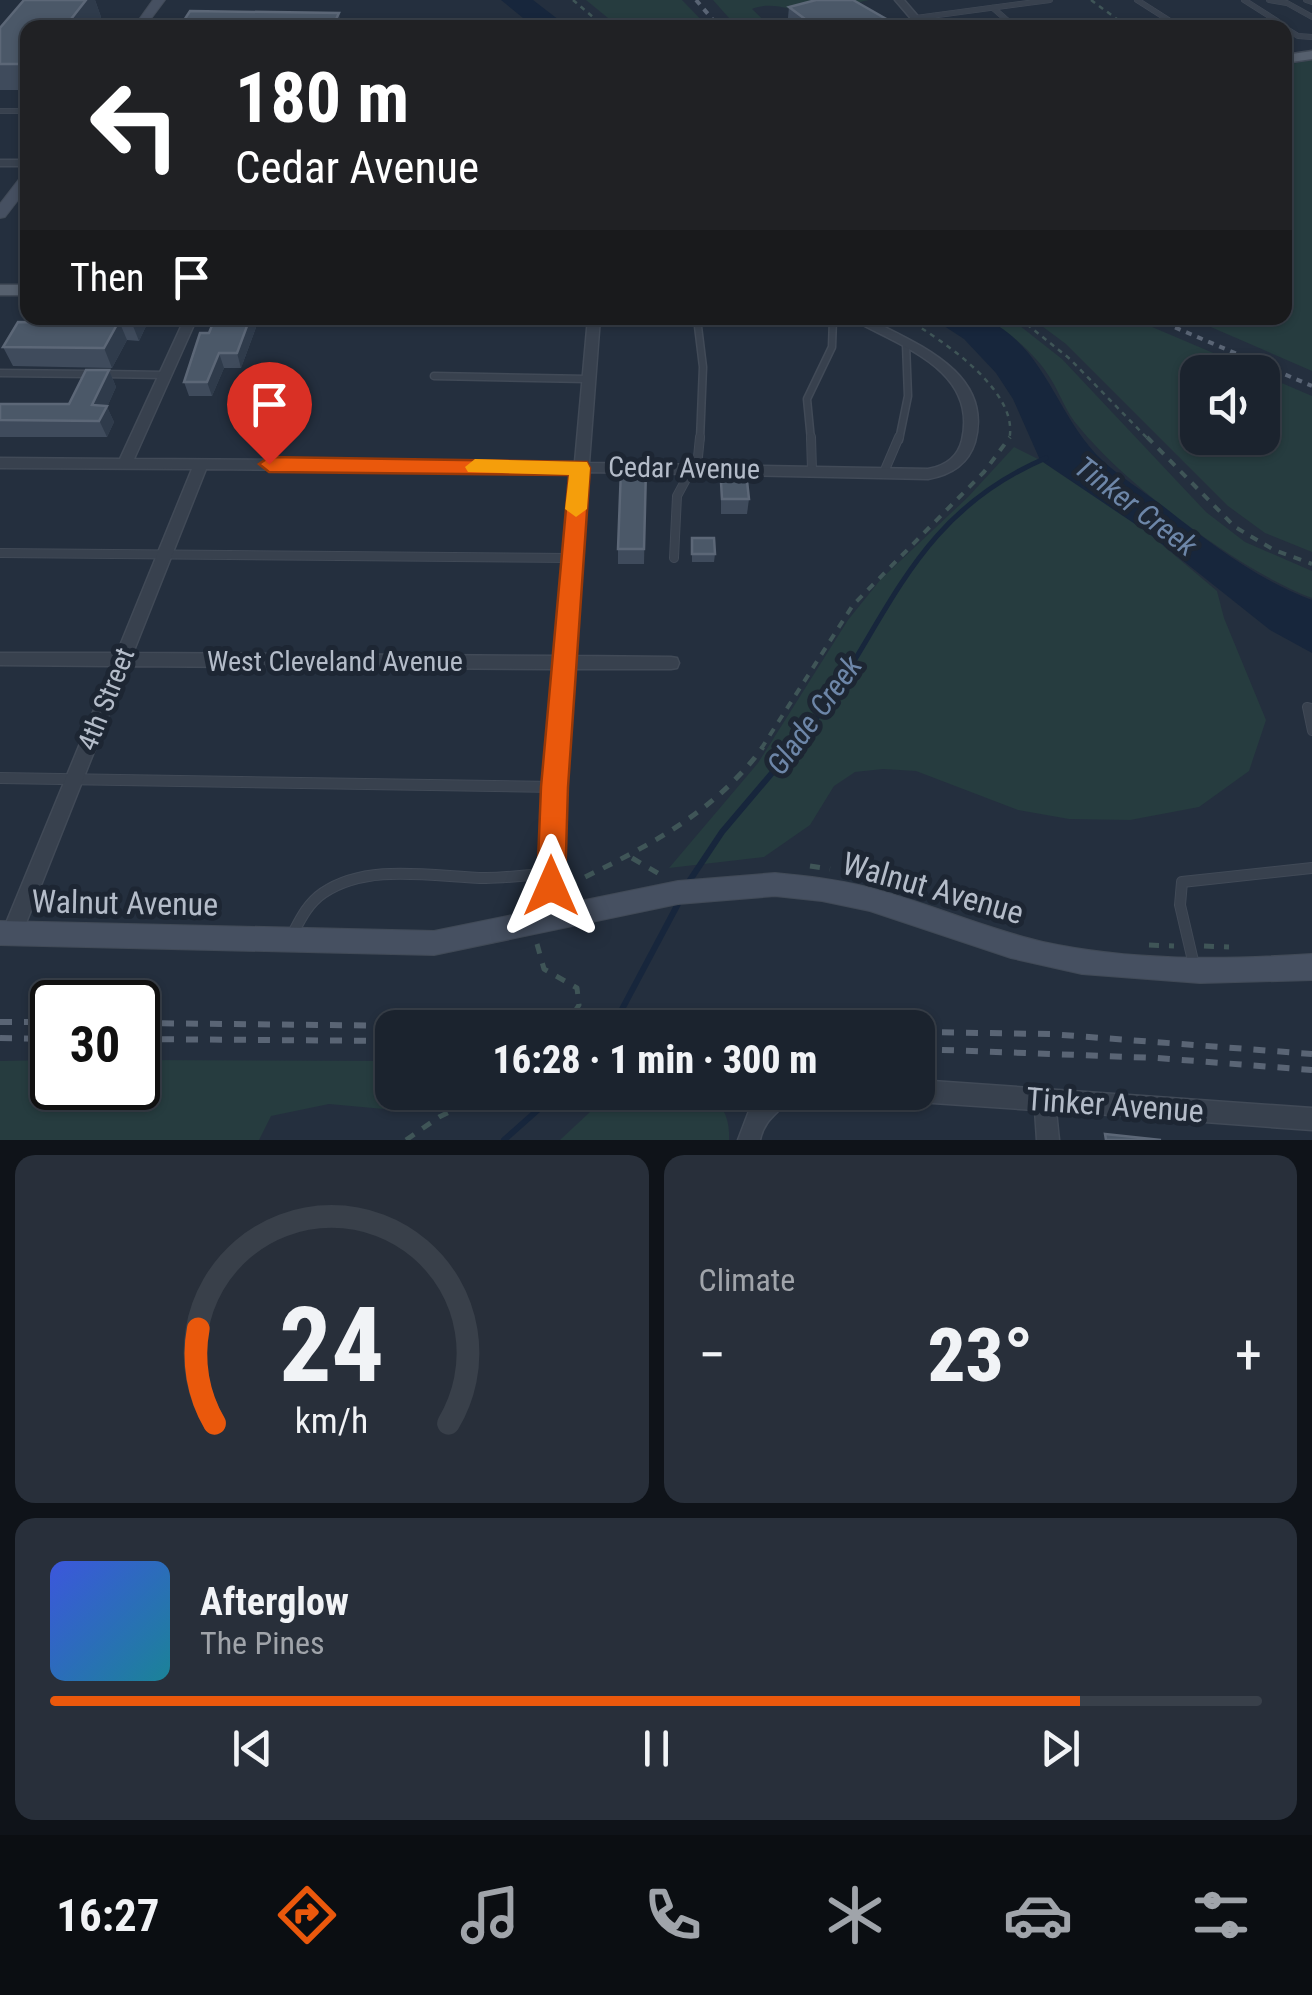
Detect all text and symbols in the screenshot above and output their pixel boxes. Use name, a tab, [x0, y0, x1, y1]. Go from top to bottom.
text: 180 m	[235, 57, 409, 139]
icon: left	[70, 60, 200, 190]
text: Cedar Avenue	[235, 141, 479, 194]
icon: arrive	[164, 250, 219, 305]
text: Then	[70, 256, 144, 300]
map controls	[1180, 355, 1280, 455]
button: sound	[1180, 355, 1280, 455]
pin	[227, 362, 312, 465]
icon: arrive	[242, 377, 297, 432]
water label: Tinker Creek	[1068, 449, 1205, 564]
street label: Cedar Avenue	[608, 450, 760, 486]
street label: 4th Street	[71, 643, 141, 755]
street label: West Cleveland Avenue	[207, 645, 463, 678]
water label: Glade Creek	[759, 648, 869, 781]
position arrow	[499, 834, 603, 938]
street label: Walnut Avenue	[838, 844, 1028, 932]
street label: Walnut Avenue	[31, 882, 219, 924]
speed limit sign: 30	[30, 980, 160, 1110]
text: 16:28 · 1 min · 300 m	[493, 1038, 817, 1082]
street label: Tinker Avenue	[1025, 1080, 1205, 1130]
text: Climate	[699, 1261, 795, 1299]
text: 24	[279, 1285, 384, 1406]
text: 23°	[927, 1311, 1033, 1399]
text: −	[699, 1323, 726, 1387]
text: +	[1235, 1323, 1262, 1387]
text: km/h	[295, 1400, 369, 1442]
text: Afterglow	[200, 1580, 349, 1624]
text: The Pines	[200, 1624, 325, 1662]
icon: previous	[225, 1721, 280, 1776]
icon: pause	[629, 1721, 684, 1776]
icon: next	[1033, 1721, 1088, 1776]
icon: directions	[272, 1880, 342, 1950]
icon: music	[455, 1880, 525, 1950]
icon: phone	[638, 1880, 708, 1950]
icon: climate	[820, 1880, 890, 1950]
icon: car	[1003, 1880, 1073, 1950]
icon: filters	[1186, 1880, 1256, 1950]
text: 16:27	[56, 1889, 160, 1942]

